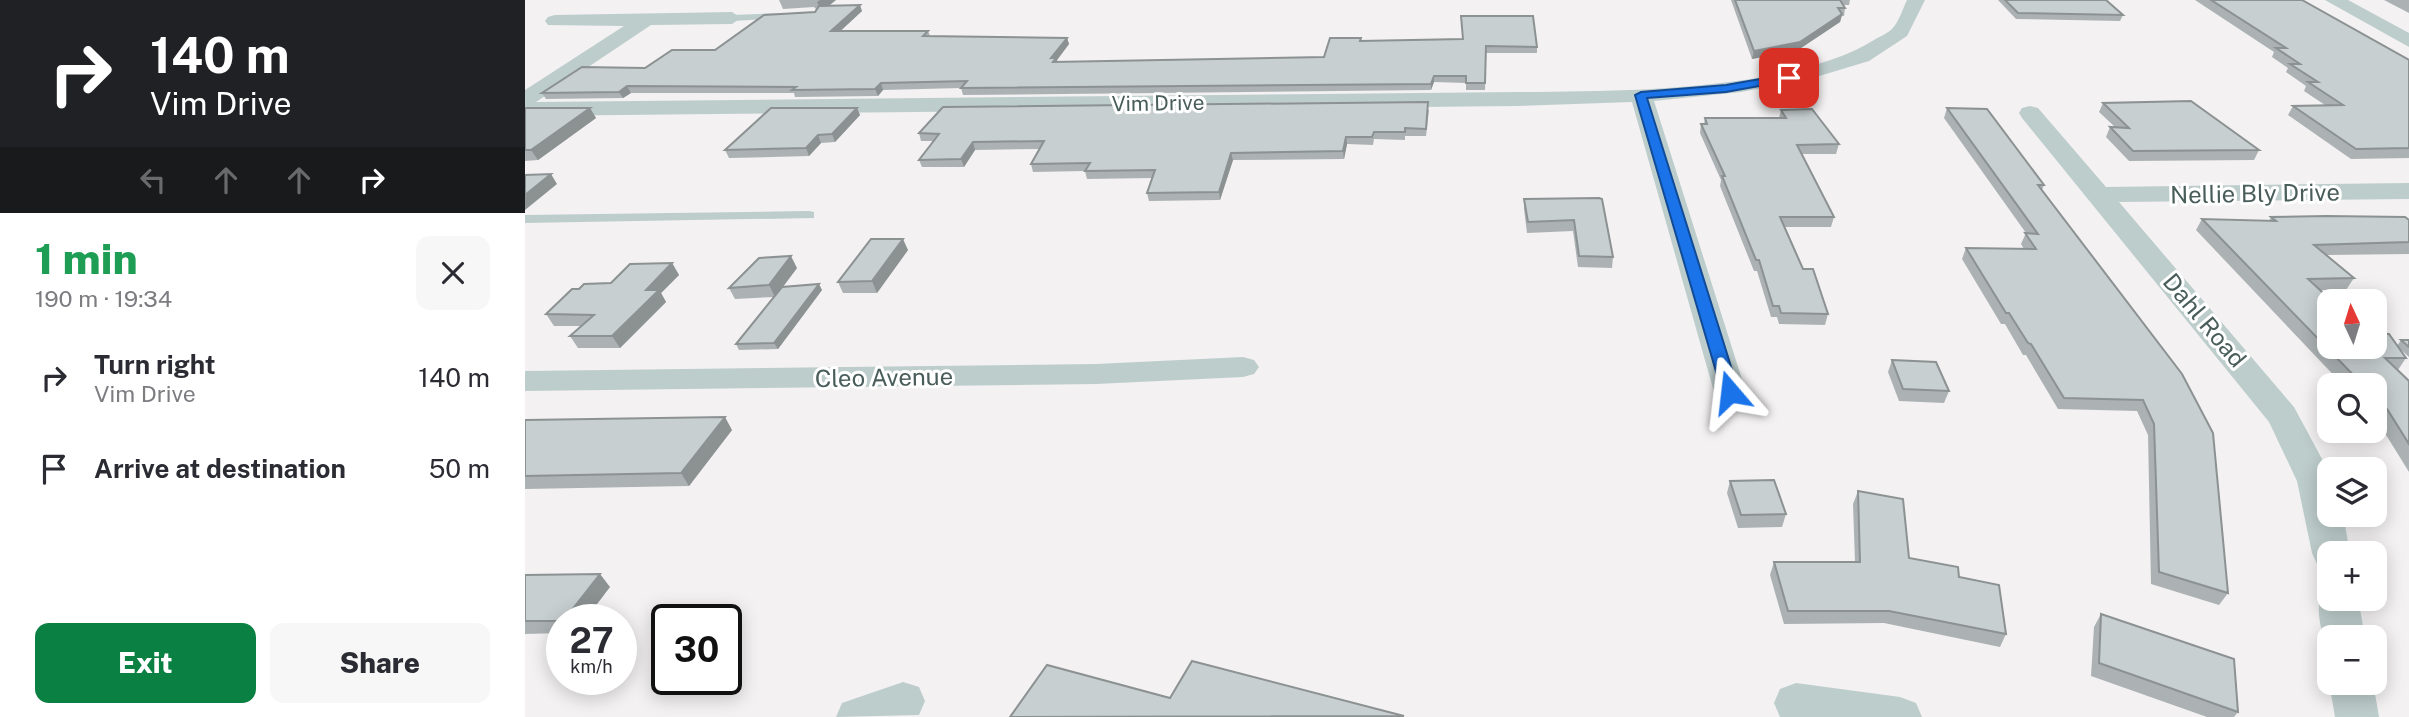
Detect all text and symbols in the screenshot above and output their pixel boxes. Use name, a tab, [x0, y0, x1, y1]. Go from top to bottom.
text: 140 m	[150, 26, 290, 84]
icon: right	[35, 28, 126, 119]
pin	[1759, 48, 1819, 108]
icon: arrive	[1770, 59, 1808, 97]
text: Vim Drive	[150, 85, 292, 122]
street label: Vim Drive	[1111, 90, 1205, 116]
icon: left	[134, 161, 172, 199]
icon: ahead	[207, 161, 245, 199]
icon: ahead	[280, 161, 318, 199]
icon: right	[353, 161, 391, 199]
street label: Nellie Bly Drive	[2170, 178, 2340, 208]
text: 1 min	[35, 234, 138, 283]
button: close	[416, 236, 490, 310]
street label: Dahl Road	[2158, 267, 2252, 373]
text: 190 m · 19:34	[35, 285, 172, 312]
north arrow	[2317, 289, 2387, 359]
map controls	[2317, 289, 2387, 695]
text: Turn right	[94, 349, 216, 380]
position arrow	[1693, 355, 1767, 429]
icon: right	[35, 359, 73, 397]
text: 140 m	[418, 362, 490, 393]
street label: Cleo Avenue	[815, 362, 953, 392]
button: search	[2317, 373, 2387, 443]
text: Vim Drive	[94, 380, 196, 407]
icon: arrive	[35, 450, 73, 488]
text: Arrive at destination	[94, 453, 346, 484]
text: 50 m	[429, 453, 490, 484]
button: layers	[2317, 457, 2387, 527]
button: +	[2317, 541, 2387, 611]
speed limit sign: 30	[651, 604, 742, 695]
text: 27	[569, 620, 614, 661]
button: Exit	[35, 623, 256, 703]
button: Share	[270, 623, 490, 703]
button: −	[2317, 625, 2387, 695]
text: km/h	[570, 656, 613, 677]

